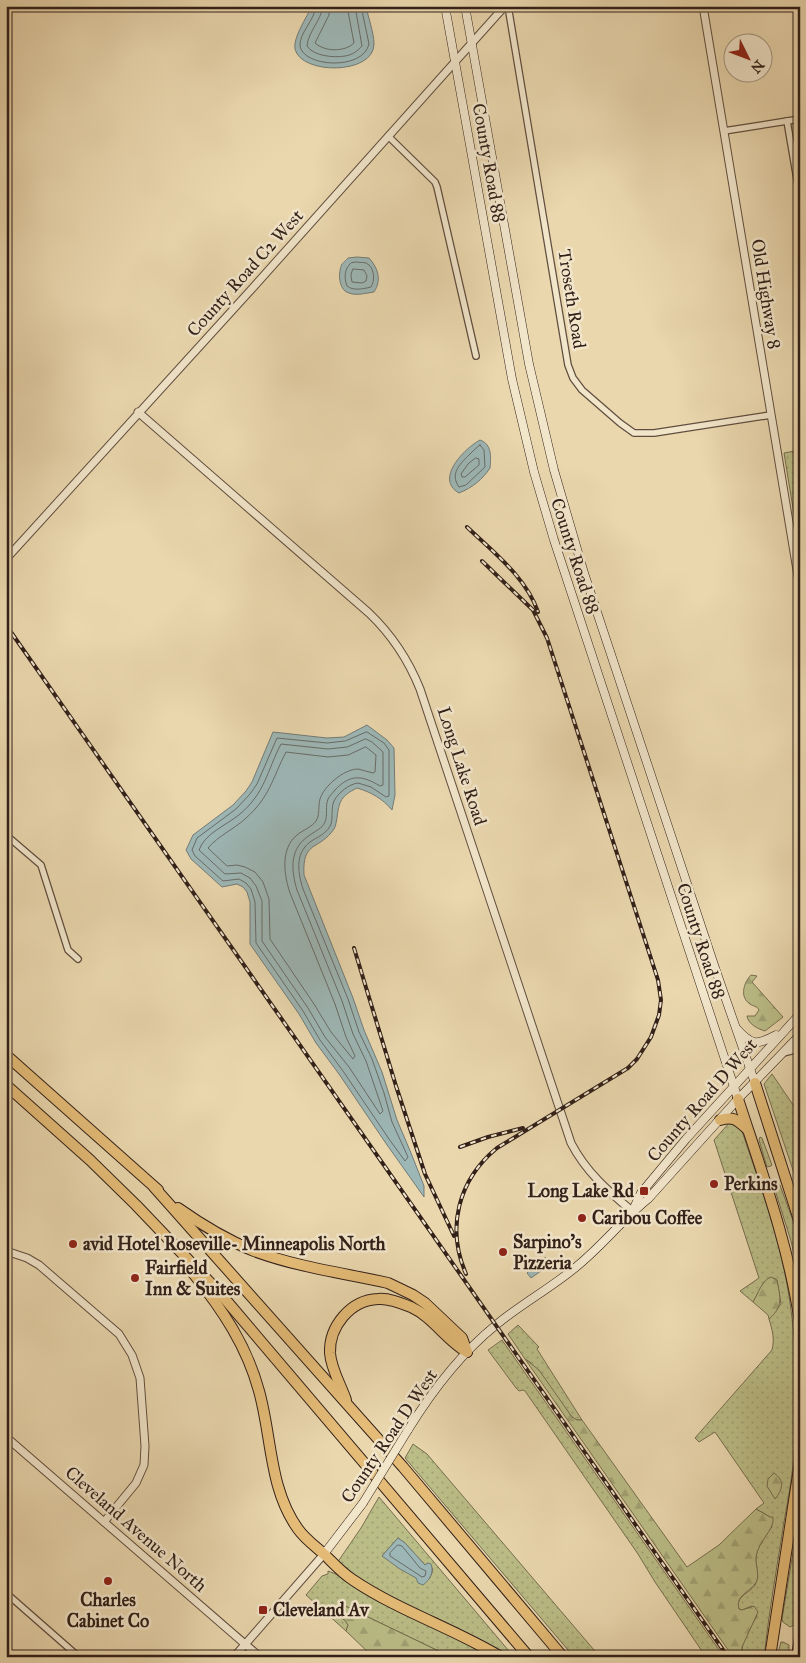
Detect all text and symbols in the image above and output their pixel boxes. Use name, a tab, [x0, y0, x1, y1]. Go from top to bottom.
north arrow	[724, 32, 774, 82]
text: N	[747, 56, 768, 77]
street label: County Road 88	[468, 102, 510, 224]
street label: County Road C2 West	[182, 204, 308, 341]
street label: Old Highway 8	[745, 237, 786, 351]
street label: Troseth Road	[553, 248, 591, 350]
street label: County Road 88	[546, 495, 604, 617]
street label: Long Lake Road	[432, 704, 492, 828]
street label: County Road 88	[672, 880, 730, 1002]
street label: County Road D West	[642, 1033, 762, 1166]
place label: Perkins	[724, 1173, 778, 1195]
marker: Perkins	[708, 1178, 720, 1190]
place label: Long Lake Rd	[527, 1180, 635, 1203]
marker: Long Lake Rd	[638, 1185, 650, 1197]
place label: Caribou Coffee	[592, 1207, 703, 1229]
marker: Caribou Coffee	[576, 1212, 588, 1224]
place label: Sarpino's Pizzeria	[513, 1231, 582, 1274]
place label: avid Hotel Roseville- Minneapolis North	[83, 1233, 387, 1256]
marker: avid Hotel Roseville- Minneapolis North	[67, 1238, 79, 1250]
marker: Sarpino's Pizzeria	[497, 1246, 509, 1258]
place label: Fairfield Inn & Suites	[145, 1257, 241, 1300]
marker: Fairfield Inn & Suites	[129, 1272, 141, 1284]
street label: County Road D West	[336, 1364, 442, 1507]
street label: Cleveland Avenue North	[61, 1461, 211, 1597]
marker: Charles Cabinet Co	[102, 1575, 114, 1587]
place label: Charles Cabinet Co	[67, 1589, 149, 1632]
place label: Cleveland Av	[273, 1599, 370, 1621]
marker: Cleveland Av	[257, 1604, 269, 1616]

